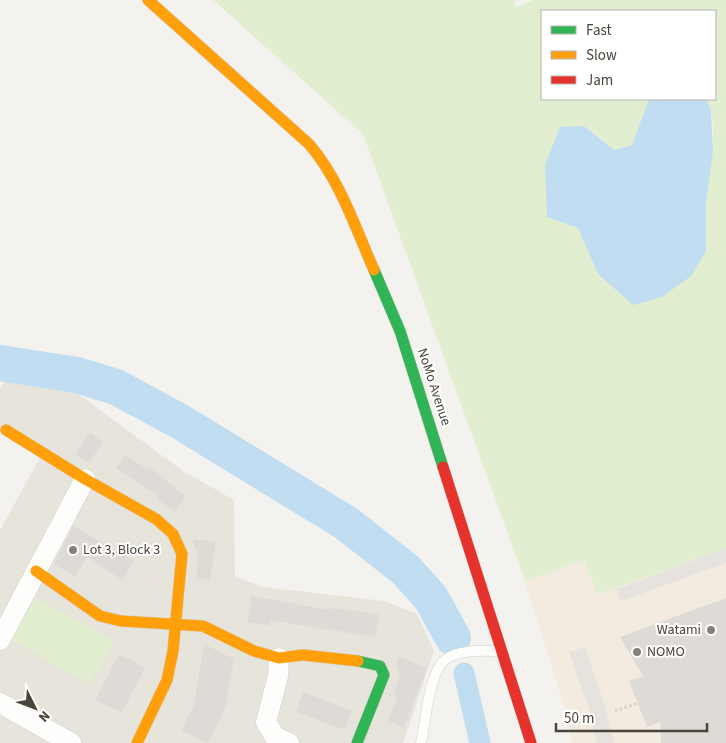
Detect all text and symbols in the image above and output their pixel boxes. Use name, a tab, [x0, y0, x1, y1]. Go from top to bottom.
legend	[541, 10, 716, 100]
text: Fast	[586, 20, 612, 41]
text: Slow	[586, 45, 617, 66]
text: Jam	[586, 70, 613, 91]
street label: NoMo Avenue	[412, 346, 456, 428]
place label: Lot 3, Block 3	[83, 540, 160, 560]
marker: Lot 3, Block 3	[67, 544, 79, 556]
place label: Watami	[657, 620, 701, 640]
marker: Watami	[705, 624, 717, 636]
place label: NOMO	[647, 642, 685, 662]
marker: NOMO	[631, 646, 643, 658]
north arrow	[10, 683, 60, 733]
scale bar	[556, 700, 707, 732]
text: N	[33, 706, 54, 726]
text: 50 m	[564, 708, 594, 729]

